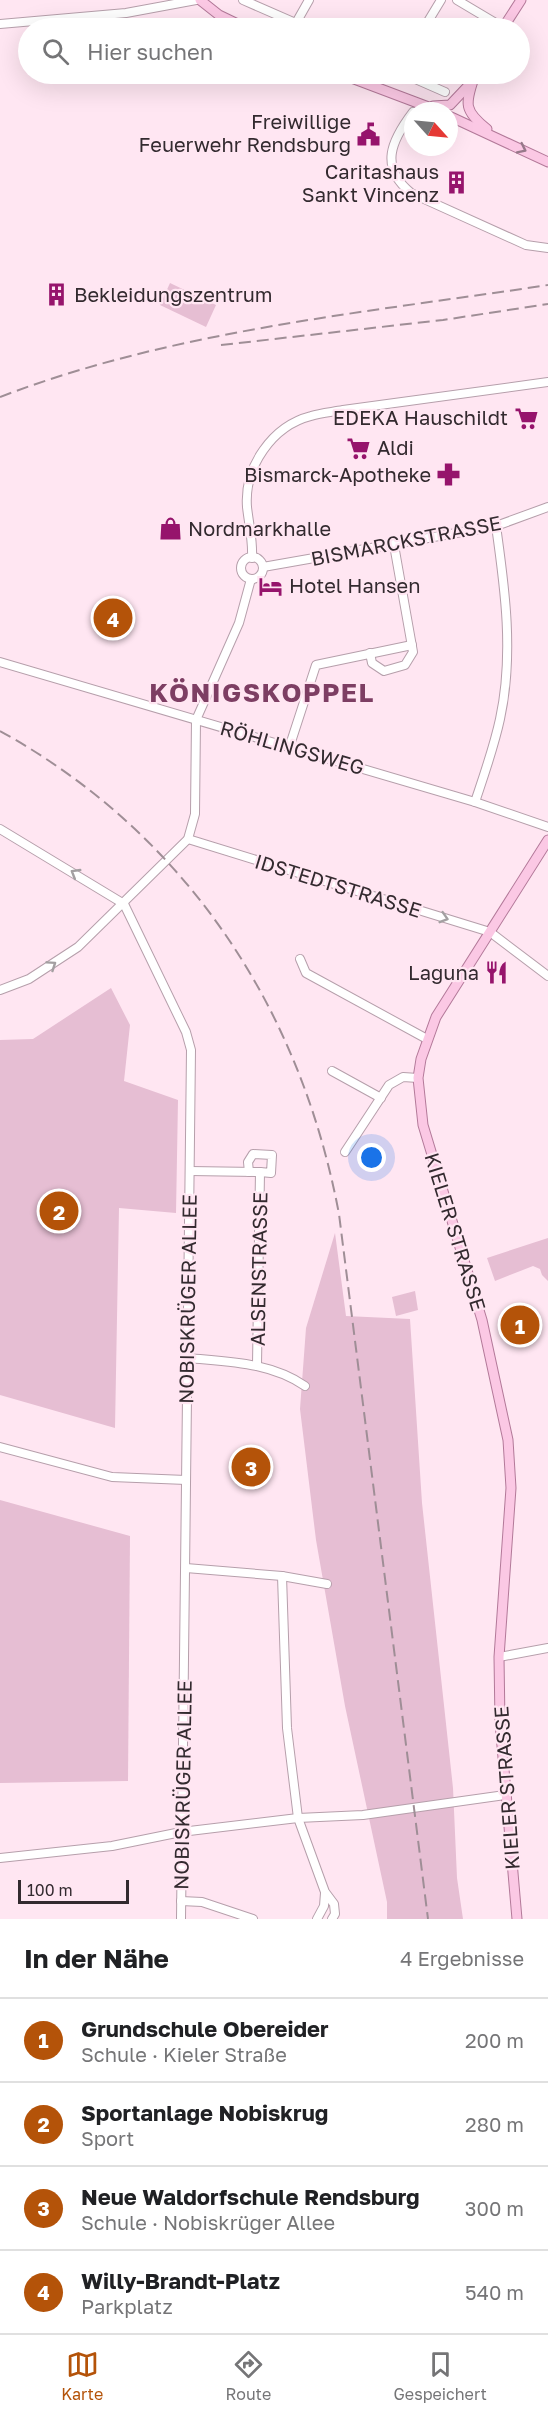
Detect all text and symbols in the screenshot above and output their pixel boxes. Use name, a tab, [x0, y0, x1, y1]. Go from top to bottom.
search box	[18, 18, 530, 84]
icon: search	[39, 35, 72, 68]
text: Hier suchen	[87, 38, 213, 65]
north arrow	[404, 102, 458, 156]
place label: Freiwillige Feuerwehr Rendsburg	[139, 109, 351, 156]
public building icon: Freiwillige Feuerwehr Rendsburg	[356, 121, 382, 147]
one-way arrow	[515, 142, 526, 154]
place label: Caritashaus Sankt Vincenz	[302, 159, 439, 206]
building icon: Caritashaus Sankt Vincenz	[444, 170, 470, 196]
building icon: Bekleidungszentrum	[43, 282, 69, 308]
place label: Bekleidungszentrum	[74, 282, 273, 306]
place label: EDEKA Hauschildt	[333, 405, 508, 429]
supermarket icon: EDEKA Hauschildt	[513, 405, 539, 431]
supermarket icon: Aldi	[346, 435, 372, 461]
place label: Aldi	[377, 435, 414, 459]
place label: Bismarck-Apotheke	[244, 462, 431, 486]
pharmacy icon: Bismarck-Apotheke	[436, 462, 462, 488]
street label: BISMARCKSTRASSE	[309, 510, 503, 570]
shop icon: Nordmarkhalle	[157, 516, 183, 542]
place label: Nordmarkhalle	[188, 516, 331, 540]
hotel icon: Hotel Hansen	[258, 573, 284, 599]
place label: Hotel Hansen	[289, 573, 421, 597]
pin: 4	[94, 596, 132, 640]
district label: KÖNIGSKOPPEL	[149, 677, 375, 708]
street label: RÖHLINGSWEG	[218, 715, 367, 779]
street label: IDSTEDTSTRASSE	[252, 848, 424, 922]
one-way arrow	[71, 869, 81, 881]
one-way arrow	[438, 911, 449, 923]
place label: Laguna	[408, 960, 479, 984]
restaurant icon: Laguna	[484, 960, 510, 986]
one-way arrow	[46, 961, 57, 972]
your location	[357, 1143, 386, 1172]
street label: KIELER STRASSE	[420, 1150, 491, 1314]
pin: 2	[40, 1188, 78, 1234]
street label: ALSENSTRASSE	[245, 1192, 271, 1346]
street label: NOBISKRÜGER ALLEE	[173, 1194, 201, 1404]
pin: 1	[500, 1302, 540, 1348]
pin: 3	[232, 1444, 270, 1490]
street label: NOBISKRÜGER ALLEE	[168, 1680, 196, 1890]
street label: KIELER STRASSE	[488, 1705, 524, 1871]
scale bar	[18, 1877, 129, 1904]
text: 100 m	[27, 1880, 73, 1900]
text: In der Nähe	[24, 1943, 169, 1974]
text: 4 Ergebnisse	[400, 1946, 524, 1970]
text: Grundschule Obereider	[81, 2015, 329, 2042]
text: 1	[38, 2028, 49, 2052]
text: 200 m	[465, 2028, 524, 2052]
text: Schule · Kieler Straße	[81, 2042, 287, 2066]
text: Sportanlage Nobiskrug	[81, 2099, 328, 2126]
text: 2	[37, 2112, 50, 2136]
text: 280 m	[465, 2112, 524, 2136]
text: Sport	[81, 2126, 134, 2150]
text: Neue Waldorfschule Rendsburg	[81, 2183, 419, 2210]
text: 3	[37, 2196, 50, 2220]
text: 300 m	[465, 2196, 524, 2220]
text: Schule · Nobiskrüger Allee	[81, 2210, 335, 2234]
text: Willy-Brandt-Platz	[81, 2267, 280, 2294]
text: 4	[37, 2280, 50, 2304]
text: 540 m	[465, 2280, 524, 2304]
text: Parkplatz	[81, 2294, 173, 2318]
tab: Karte	[61, 2348, 103, 2404]
tab: Route	[226, 2348, 271, 2404]
tab: Gespeichert	[394, 2348, 487, 2404]

